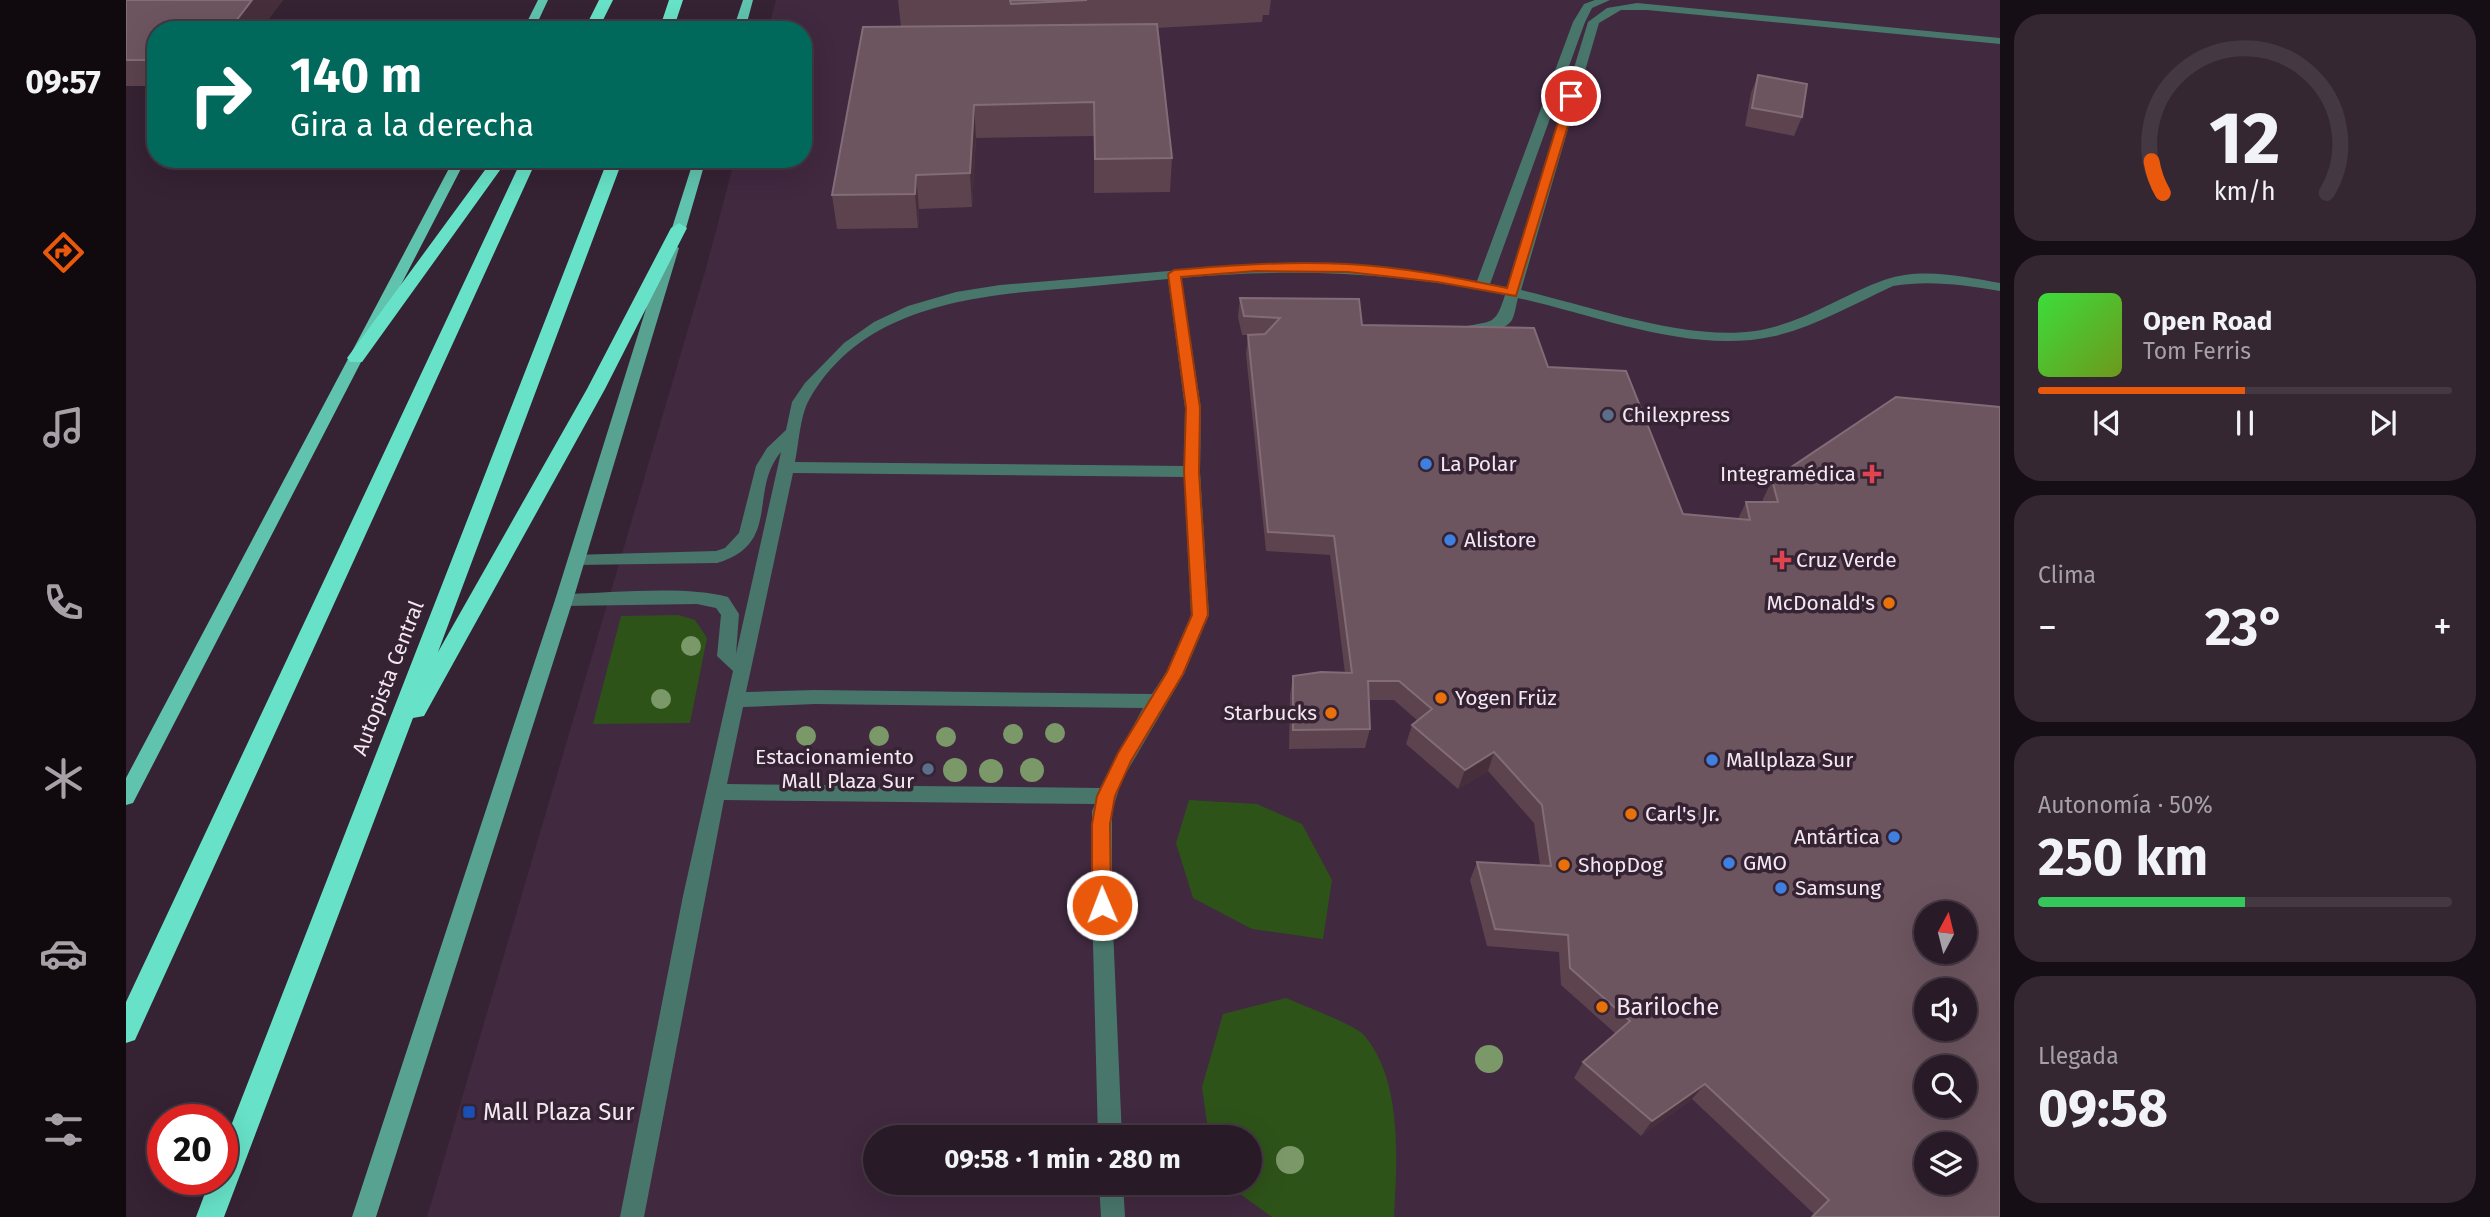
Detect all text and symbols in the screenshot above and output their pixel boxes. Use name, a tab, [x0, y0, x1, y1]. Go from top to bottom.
text: 140 m	[290, 46, 422, 105]
icon: right	[175, 49, 266, 140]
text: 09:57	[25, 63, 101, 101]
pin	[1541, 66, 1601, 126]
icon: arrive	[1552, 77, 1590, 115]
text: 12	[2209, 96, 2281, 183]
text: Gira a la derecha	[290, 106, 534, 144]
text: km/h	[2214, 177, 2276, 207]
icon: directions	[39, 228, 88, 277]
text: Open Road	[2143, 306, 2272, 337]
text: Tom Ferris	[2143, 337, 2251, 365]
place label: Chilexpress	[1622, 402, 1730, 428]
icon: music	[39, 403, 88, 452]
icon: previous	[2088, 404, 2126, 442]
icon: pause	[2226, 404, 2264, 442]
icon: next	[2364, 404, 2402, 442]
marker: Chilexpress	[1600, 407, 1616, 423]
place label: La Polar	[1440, 451, 1517, 477]
marker: La Polar	[1418, 456, 1434, 472]
place label: Integramédica	[1720, 461, 1856, 487]
marker: Integramédica	[1862, 464, 1882, 484]
place label: Alistore	[1464, 527, 1536, 553]
marker: Alistore	[1442, 532, 1458, 548]
place label: Cruz Verde	[1796, 547, 1897, 573]
marker: Cruz Verde	[1774, 552, 1790, 568]
text: Clima	[2038, 561, 2096, 589]
icon: phone	[39, 578, 88, 627]
place label: McDonald's	[1767, 590, 1875, 616]
marker: McDonald's	[1881, 595, 1897, 611]
text: 23°	[2205, 596, 2285, 659]
street label: Autopista Central	[347, 597, 429, 759]
text: −	[2038, 604, 2057, 650]
text: +	[2433, 604, 2452, 650]
place label: Yogen Früz	[1455, 685, 1557, 711]
marker: Yogen Früz	[1433, 690, 1449, 706]
place label: Starbucks	[1223, 700, 1317, 726]
marker: Starbucks	[1323, 705, 1339, 721]
place label: Estacionamiento Mall Plaza Sur	[755, 744, 914, 794]
place label: Mallplaza Sur	[1726, 747, 1853, 773]
marker: Mallplaza Sur	[1704, 752, 1720, 768]
icon: climate	[39, 754, 88, 803]
marker: Estacionamiento Mall Plaza Sur	[920, 761, 936, 777]
text: Autonomía · 50%	[2038, 791, 2213, 819]
place label: Carl's Jr.	[1645, 801, 1720, 827]
marker: Carl's Jr.	[1623, 806, 1639, 822]
place label: Antártica	[1794, 824, 1880, 850]
text: 250 km	[2038, 826, 2208, 889]
marker: Antártica	[1886, 829, 1902, 845]
place label: GMO	[1743, 850, 1787, 876]
place label: ShopDog	[1578, 852, 1663, 878]
marker: GMO	[1721, 855, 1737, 871]
marker: ShopDog	[1556, 857, 1572, 873]
position arrow	[1065, 868, 1139, 942]
place label: Samsung	[1795, 875, 1881, 901]
marker: Samsung	[1773, 880, 1789, 896]
north arrow	[1914, 901, 1978, 964]
map controls	[1914, 901, 1977, 1195]
icon: car	[39, 929, 88, 978]
button: sound	[1914, 978, 1977, 1041]
place label: Bariloche	[1616, 993, 1719, 1021]
marker: Bariloche	[1594, 999, 1610, 1015]
text: Llegada	[2038, 1042, 2119, 1070]
button: search	[1914, 1055, 1977, 1118]
text: 09:58	[2038, 1077, 2168, 1140]
place label: Mall Plaza Sur	[483, 1098, 635, 1126]
speed limit sign: 20	[147, 1104, 238, 1195]
marker: Mall Plaza Sur	[461, 1104, 477, 1120]
icon: filters	[39, 1105, 88, 1154]
button: layers	[1914, 1132, 1977, 1195]
text: 09:58 · 1 min · 280 m	[944, 1144, 1181, 1175]

